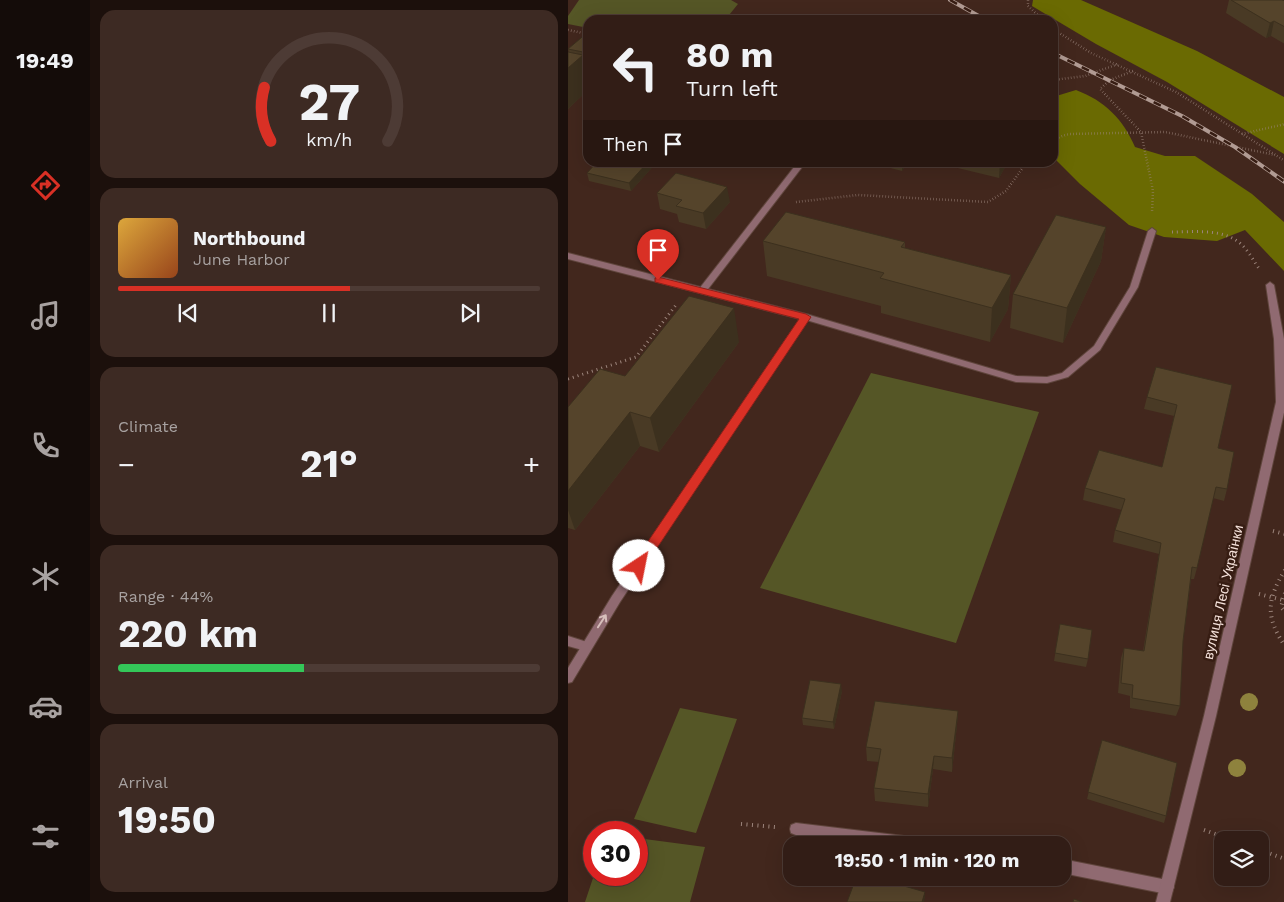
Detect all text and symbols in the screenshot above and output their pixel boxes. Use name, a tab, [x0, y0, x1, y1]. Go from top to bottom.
text: 80 m	[686, 34, 773, 76]
icon: left	[603, 35, 668, 100]
text: 19:49	[16, 48, 74, 73]
text: 27	[298, 72, 360, 133]
text: Turn left	[686, 76, 778, 101]
text: km/h	[306, 129, 352, 150]
icon: arrive	[659, 130, 687, 158]
text: Then	[603, 133, 649, 156]
icon: directions	[28, 168, 63, 203]
text: Northbound	[193, 227, 305, 250]
pin	[637, 229, 679, 280]
icon: arrive	[644, 236, 672, 264]
text: June Harbor	[193, 250, 290, 269]
icon: music	[28, 298, 63, 333]
icon: previous	[174, 299, 202, 327]
icon: pause	[315, 299, 343, 327]
icon: next	[456, 299, 484, 327]
text: Climate	[118, 417, 178, 436]
icon: phone	[28, 428, 63, 463]
text: 21°	[300, 442, 358, 486]
text: −	[118, 448, 135, 481]
text: +	[523, 448, 540, 481]
street label: вулиця Лесі Українки	[1200, 523, 1246, 661]
position arrow	[612, 539, 664, 591]
icon: climate	[28, 559, 63, 594]
text: Range · 44%	[118, 587, 213, 606]
text: 220 km	[118, 612, 258, 656]
one-way arrow	[597, 615, 607, 629]
icon: car	[28, 689, 63, 724]
text: Arrival	[118, 773, 168, 792]
text: 19:50	[118, 798, 216, 842]
icon: filters	[28, 819, 63, 854]
speed limit sign: 30	[583, 821, 648, 886]
map controls	[1214, 831, 1269, 886]
button: layers	[1214, 831, 1269, 886]
text: 19:50 · 1 min · 120 m	[835, 849, 1019, 872]

